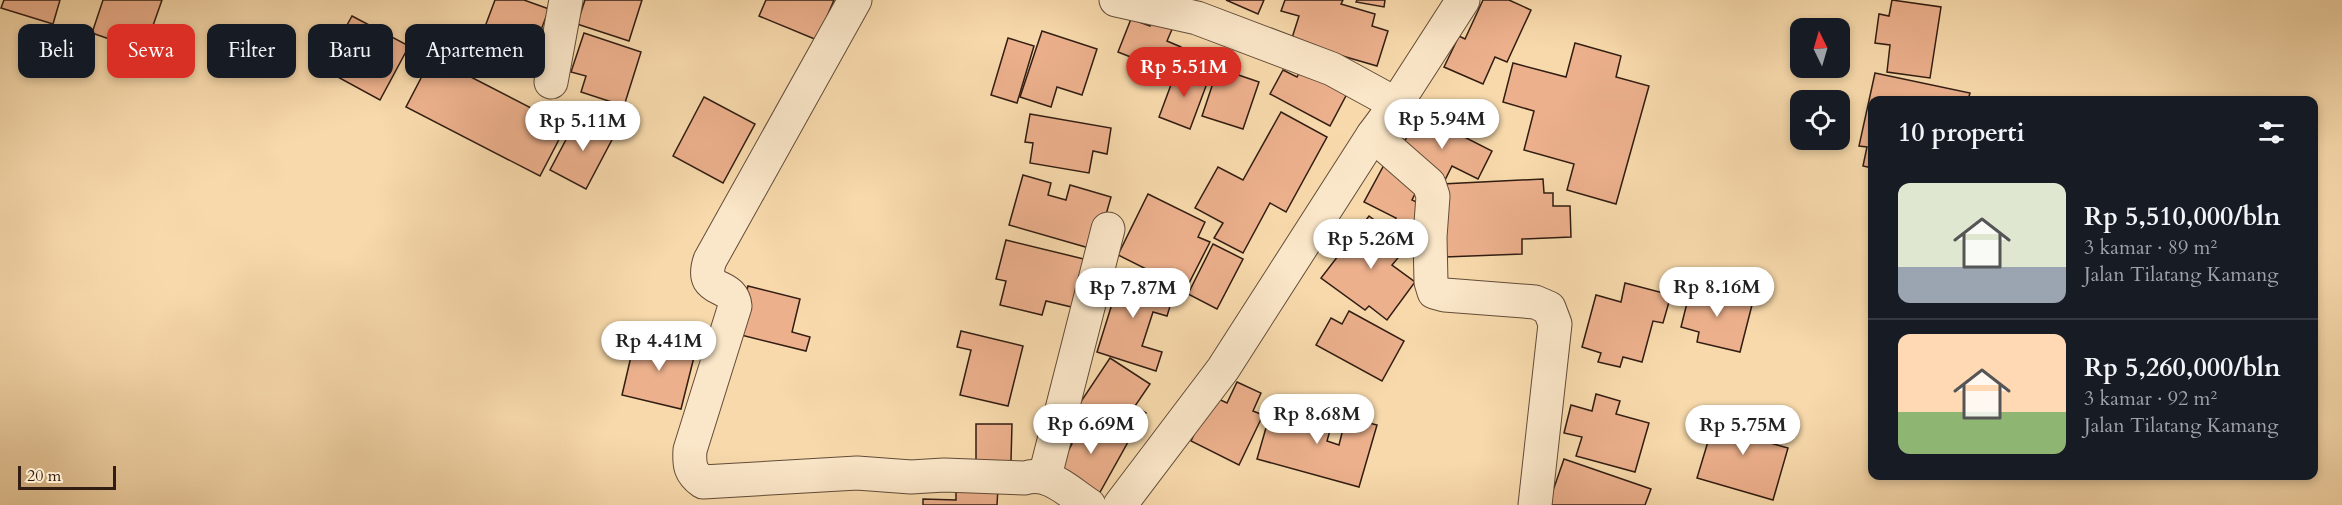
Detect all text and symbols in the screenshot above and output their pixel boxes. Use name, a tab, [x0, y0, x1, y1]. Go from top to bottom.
north arrow	[1790, 18, 1850, 78]
map controls	[1790, 18, 1850, 150]
chip: Beli	[18, 24, 95, 78]
chip: Sewa	[107, 24, 195, 78]
chip: Filter	[207, 24, 296, 78]
chip: Baru	[308, 24, 393, 78]
chip: Apartemen	[405, 24, 545, 78]
pin: Rp 5.51M	[1122, 47, 1246, 98]
text: Rp 5.51M	[1140, 53, 1228, 80]
button: locate	[1790, 90, 1850, 150]
pin: Rp 5.94M	[1380, 99, 1504, 150]
pin: Rp 5.11M	[521, 101, 645, 152]
text: Rp 5.94M	[1398, 105, 1486, 132]
text: Rp 5.11M	[539, 107, 627, 134]
text: 10 properti	[1898, 115, 2025, 150]
icon: filters	[2255, 116, 2288, 149]
text: Rp 5,510,000/bln	[2084, 199, 2281, 234]
icon: home	[1946, 207, 2018, 279]
pin: Rp 5.26M	[1309, 219, 1433, 270]
text: Rp 5.26M	[1327, 225, 1415, 252]
text: 3 kamar · 89 m²	[2084, 234, 2217, 261]
text: Jalan Tilatang Kamang	[2084, 261, 2278, 288]
pin: Rp 8.16M	[1655, 267, 1779, 318]
pin: Rp 7.87M	[1071, 268, 1195, 319]
text: Rp 8.16M	[1673, 273, 1761, 300]
text: Rp 7.87M	[1089, 274, 1177, 301]
pin: Rp 4.41M	[597, 321, 721, 372]
text: Rp 4.41M	[615, 327, 703, 354]
text: Rp 5,260,000/bln	[2084, 350, 2281, 385]
icon: home	[1946, 358, 2018, 430]
text: 3 kamar · 92 m²	[2084, 385, 2217, 412]
pin: Rp 8.68M	[1255, 394, 1379, 445]
text: Rp 8.68M	[1273, 400, 1361, 427]
pin: Rp 6.69M	[1029, 404, 1153, 455]
pin: Rp 5.75M	[1681, 405, 1805, 456]
text: Rp 6.69M	[1047, 410, 1135, 437]
text: Rp 5.75M	[1699, 411, 1787, 438]
text: Jalan Tilatang Kamang	[2084, 412, 2278, 439]
scale bar	[18, 463, 116, 490]
text: 20 m	[27, 465, 61, 487]

